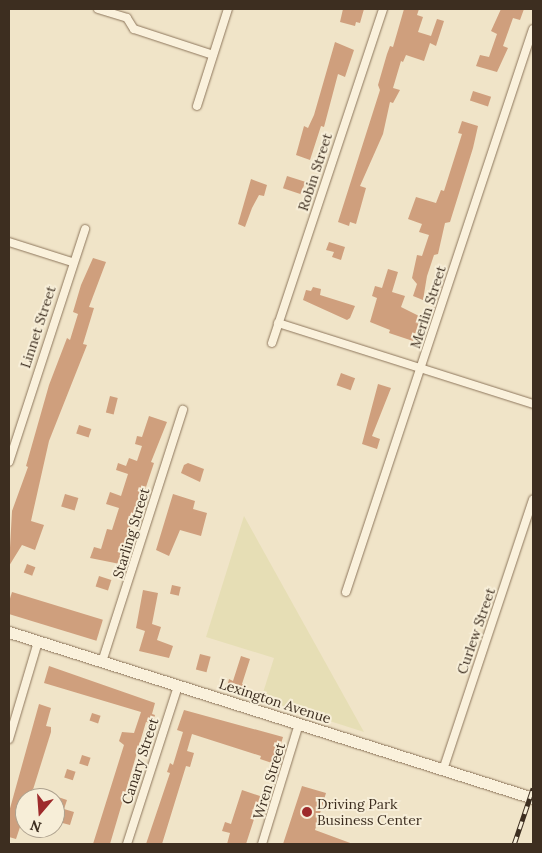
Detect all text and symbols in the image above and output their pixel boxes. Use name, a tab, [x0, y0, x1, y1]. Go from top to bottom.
street label: Robin Street	[295, 131, 335, 213]
street label: Merlin Street	[407, 264, 449, 350]
street label: Linnet Street	[17, 284, 59, 370]
street label: Starling Street	[109, 486, 153, 580]
street label: Curlew Street	[453, 586, 499, 676]
street label: Lexington Avenue	[217, 675, 333, 727]
street label: Canary Street	[118, 716, 162, 806]
street label: Wren Street	[249, 741, 289, 821]
north arrow	[15, 788, 65, 838]
place label: Driving Park Business Center	[317, 796, 422, 829]
marker: Driving Park Business Center	[301, 806, 313, 818]
text: N	[28, 816, 44, 837]

